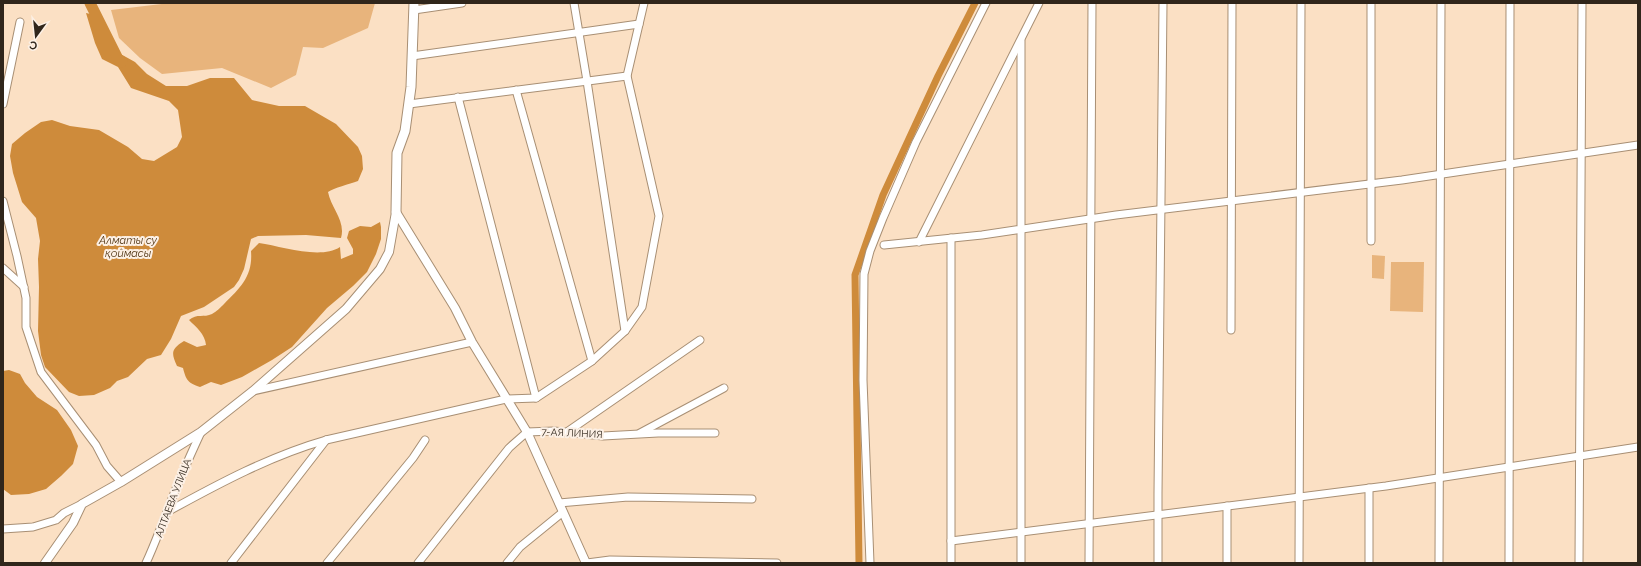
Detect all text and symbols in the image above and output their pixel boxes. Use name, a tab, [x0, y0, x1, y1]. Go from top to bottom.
north arrow	[16, 16, 56, 56]
text: С	[28, 38, 39, 52]
water label: Алматы су қоймасы	[98, 234, 158, 260]
street label: 7-АЯ ЛИНИЯ	[541, 426, 603, 440]
street label: АЛТАЕВА УЛИЦА	[153, 457, 193, 539]

